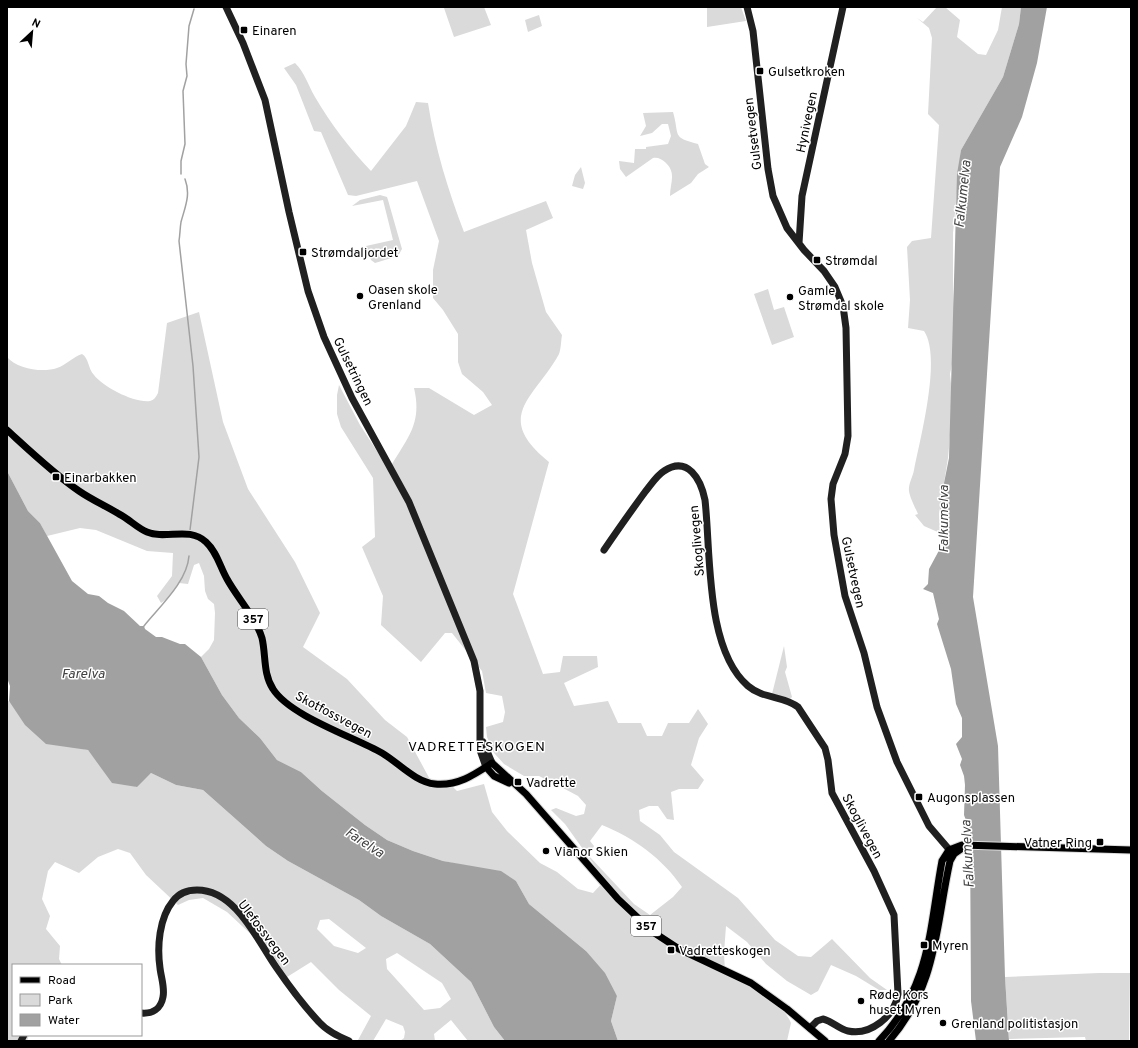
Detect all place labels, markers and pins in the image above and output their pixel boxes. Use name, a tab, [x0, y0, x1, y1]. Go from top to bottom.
place label: Einaren	[252, 24, 297, 40]
marker: Einaren	[239, 25, 249, 35]
place label: Gulsetkroken	[768, 65, 845, 81]
marker: Gulsetkroken	[755, 66, 765, 76]
place label: Strømdaljordet	[311, 246, 399, 262]
marker: Strømdaljordet	[298, 247, 308, 257]
place label: Strømdal	[825, 254, 878, 270]
marker: Strømdal	[812, 255, 822, 265]
place label: Oasen skole Grenland	[368, 283, 438, 314]
place label: Gamle Strømdal skole	[798, 284, 884, 315]
marker: Oasen skole Grenland	[355, 291, 365, 301]
marker: Gamle Strømdal skole	[785, 292, 795, 302]
place label: Einarbakken	[64, 471, 137, 487]
marker: Einarbakken	[51, 472, 61, 482]
place label: Vadrette	[526, 776, 576, 792]
marker: Vadrette	[513, 777, 523, 787]
place label: Augonsplassen	[927, 791, 1015, 807]
marker: Augonsplassen	[914, 792, 924, 802]
place label: Vatner Ring	[1024, 836, 1092, 852]
marker: Vatner Ring	[1095, 837, 1105, 847]
place label: Vianor Skien	[554, 845, 628, 861]
marker: Vianor Skien	[541, 846, 551, 856]
place label: Myren	[932, 939, 969, 955]
marker: Myren	[919, 940, 929, 950]
place label: Vadretteskogen	[679, 944, 771, 960]
marker: Vadretteskogen	[666, 945, 676, 955]
place label: Røde Kors huset Myren	[869, 988, 941, 1019]
marker: Røde Kors huset Myren	[856, 996, 866, 1006]
place label: Grenland politistasjon	[951, 1017, 1078, 1033]
marker: Grenland politistasjon	[938, 1018, 948, 1028]

